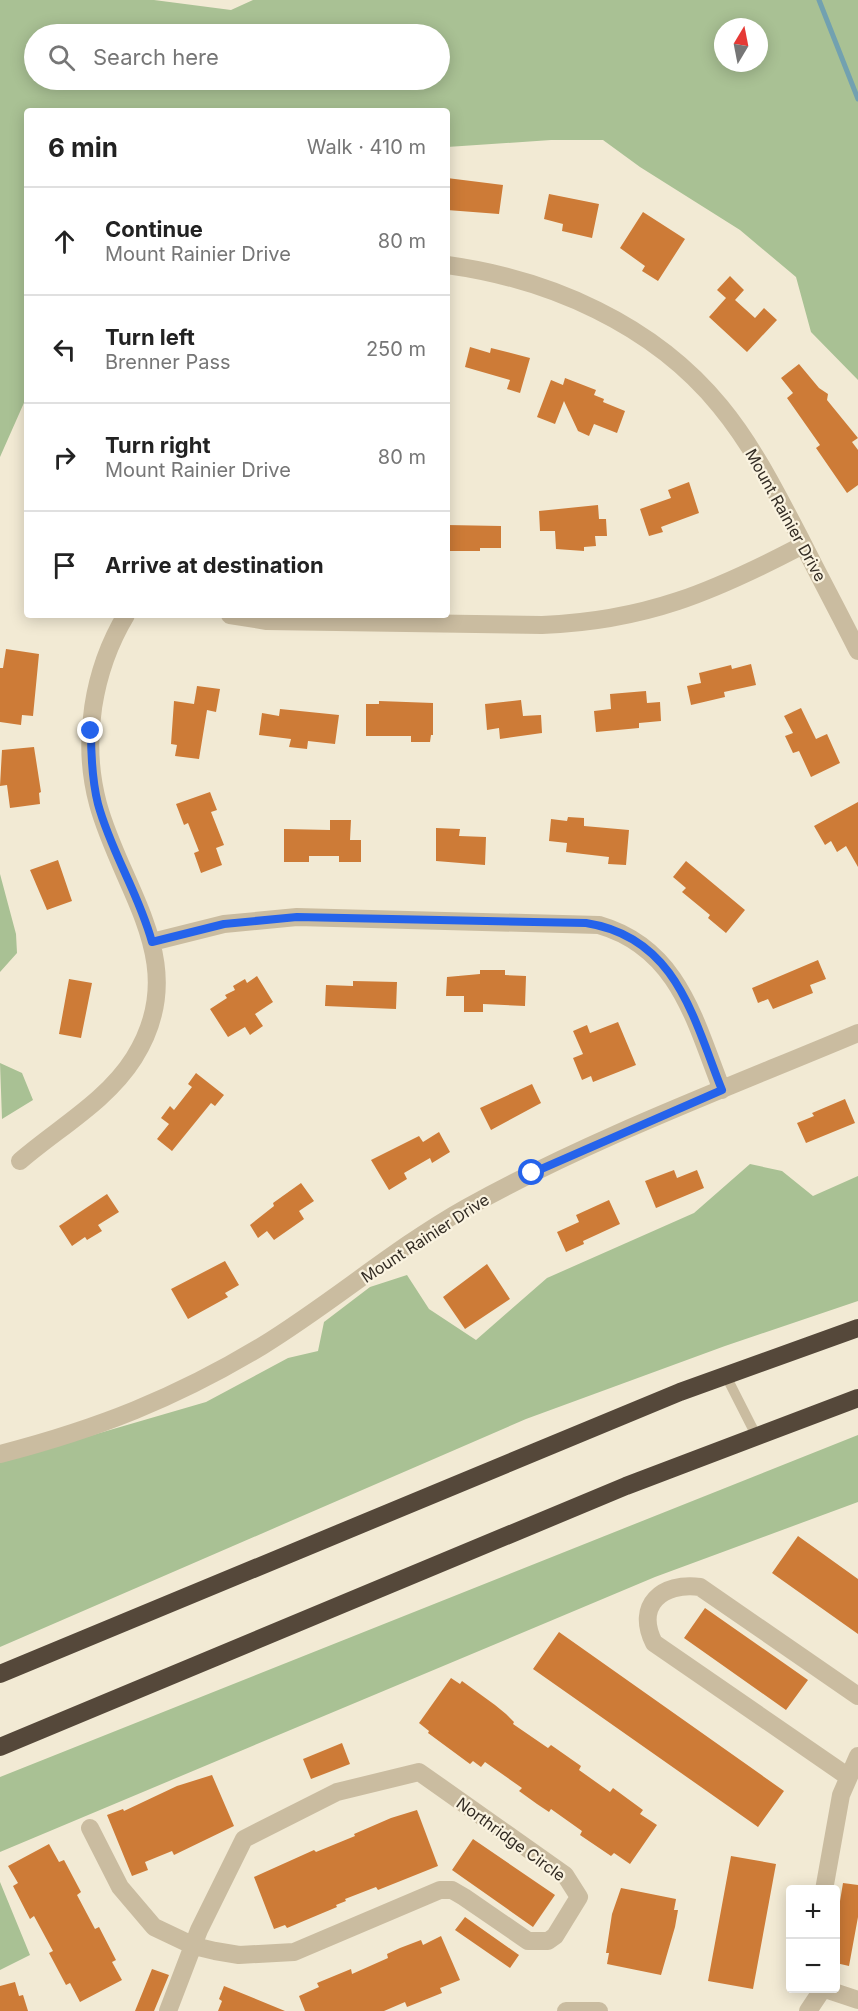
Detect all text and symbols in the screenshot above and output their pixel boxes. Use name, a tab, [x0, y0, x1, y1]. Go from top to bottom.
north arrow	[714, 18, 768, 72]
search box	[24, 24, 450, 90]
icon: search	[45, 41, 78, 74]
text: Search here	[93, 44, 219, 70]
text: 6 min	[48, 132, 118, 163]
text: Walk · 410 m	[307, 135, 426, 159]
text: Continue	[105, 216, 203, 242]
icon: ahead	[48, 225, 81, 258]
text: 80 m	[378, 229, 426, 253]
text: Mount Rainier Drive	[105, 242, 291, 266]
text: Turn left	[105, 324, 195, 350]
icon: left	[48, 333, 81, 366]
text: 250 m	[366, 337, 426, 361]
text: Brenner Pass	[105, 350, 231, 374]
text: Turn right	[105, 432, 211, 458]
icon: right	[48, 441, 81, 474]
text: 80 m	[378, 445, 426, 469]
street label: Mount Rainier Drive	[741, 445, 831, 585]
text: Mount Rainier Drive	[105, 458, 291, 482]
icon: arrive	[48, 549, 81, 582]
text: Arrive at destination	[105, 552, 324, 578]
route end	[77, 717, 103, 743]
route start	[518, 1159, 544, 1185]
street label: Mount Rainier Drive	[357, 1189, 493, 1287]
street label: Northridge Circle	[453, 1793, 569, 1885]
map controls	[786, 1885, 840, 1993]
button: +	[786, 1885, 840, 1939]
button: −	[786, 1939, 840, 1993]

